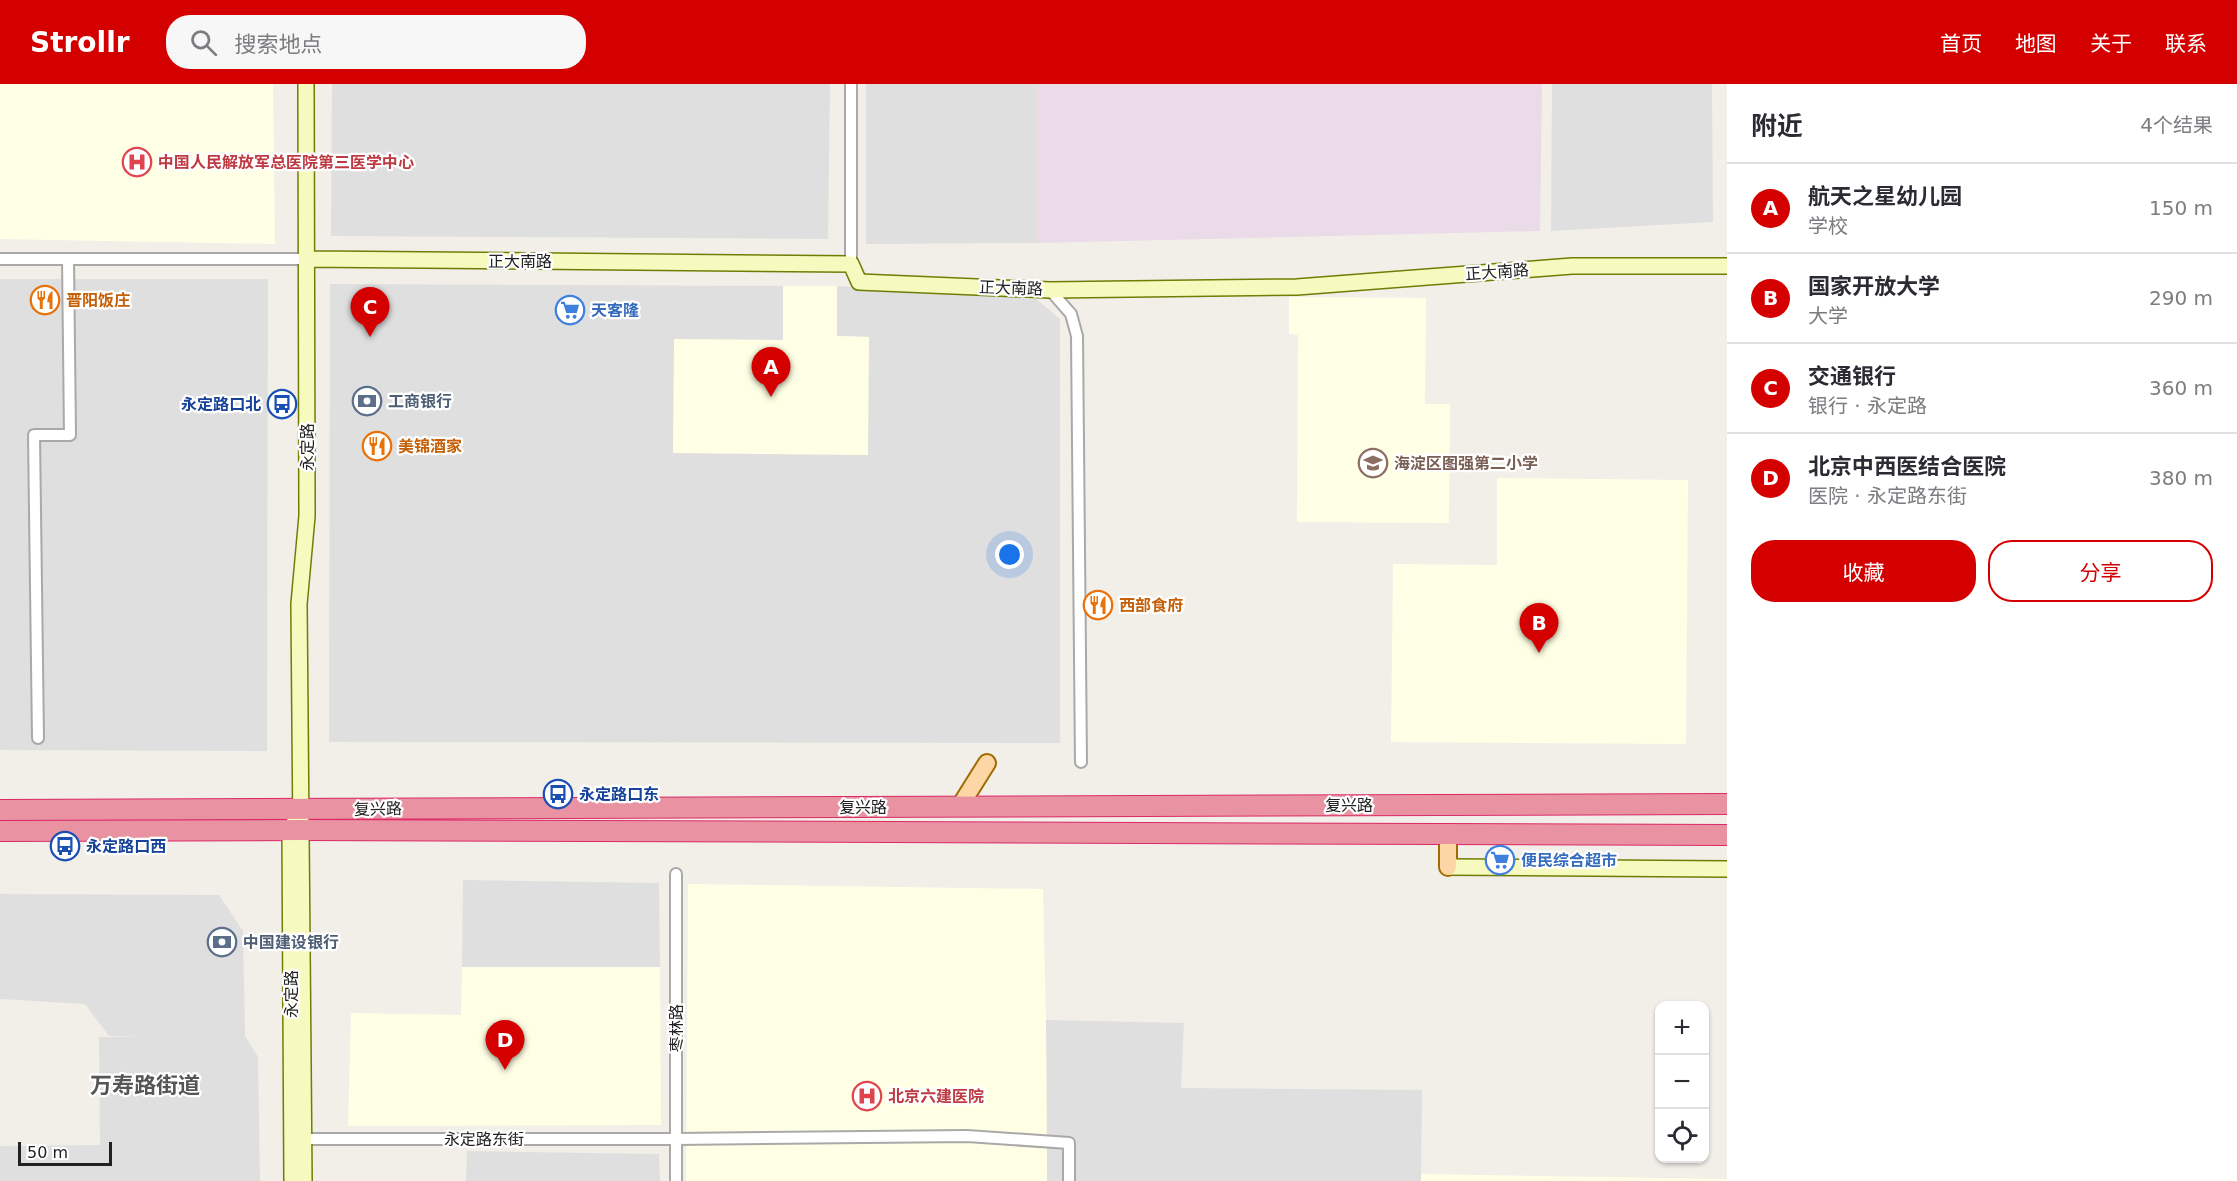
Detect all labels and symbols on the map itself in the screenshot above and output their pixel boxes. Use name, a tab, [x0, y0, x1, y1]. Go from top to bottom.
hospital icon: 中国人民解放军总医院第三医学中心	[121, 146, 153, 178]
place label: 中国人民解放军总医院第三医学中心	[158, 153, 414, 172]
street label: 正大南路	[488, 252, 552, 271]
street label: 正大南路	[1464, 260, 1530, 284]
street label: 正大南路	[979, 277, 1043, 299]
restaurant icon: 晋阳饭庄	[29, 284, 61, 316]
pin: C	[350, 288, 389, 337]
place label: 晋阳饭庄	[66, 291, 130, 310]
supermarket icon: 天客隆	[554, 294, 586, 326]
place label: 天客隆	[591, 301, 639, 320]
pin: A	[752, 348, 790, 397]
bank icon: 工商银行	[351, 385, 383, 417]
bus stop icon: 永定路口北	[266, 388, 298, 420]
place label: 工商银行	[388, 392, 452, 411]
place label: 永定路口北	[181, 395, 261, 414]
street label: 永定路	[298, 423, 317, 471]
restaurant icon: 美锦酒家	[361, 430, 393, 462]
place label: 美锦酒家	[398, 437, 462, 456]
school or university icon: 海淀区图强第二小学	[1357, 447, 1389, 479]
place label: 海淀区图强第二小学	[1394, 454, 1538, 473]
your location	[995, 540, 1024, 569]
restaurant icon: 西部食府	[1082, 589, 1114, 621]
place label: 西部食府	[1119, 596, 1183, 615]
pin: B	[1520, 604, 1558, 653]
bus stop icon: 永定路口东	[542, 778, 574, 810]
place label: 永定路口东	[579, 785, 659, 804]
street label: 复兴路	[1325, 796, 1373, 815]
street label: 复兴路	[839, 798, 887, 817]
street label: 复兴路	[354, 799, 402, 819]
bus stop icon: 永定路口西	[49, 830, 81, 862]
place label: 永定路口西	[86, 837, 166, 856]
supermarket icon: 便民综合超市	[1484, 844, 1516, 876]
place label: 便民综合超市	[1521, 851, 1617, 870]
bank icon: 中国建设银行	[206, 926, 238, 958]
place label: 中国建设银行	[243, 933, 339, 952]
street label: 永定路	[282, 970, 301, 1018]
street label: 枣林路	[667, 1004, 686, 1052]
pin: D	[486, 1020, 524, 1070]
district label: 万寿路街道	[90, 1073, 200, 1098]
hospital icon: 北京六建医院	[851, 1080, 883, 1112]
place label: 北京六建医院	[888, 1087, 984, 1106]
street label: 永定路东街	[444, 1130, 524, 1149]
scale bar	[18, 1139, 112, 1166]

